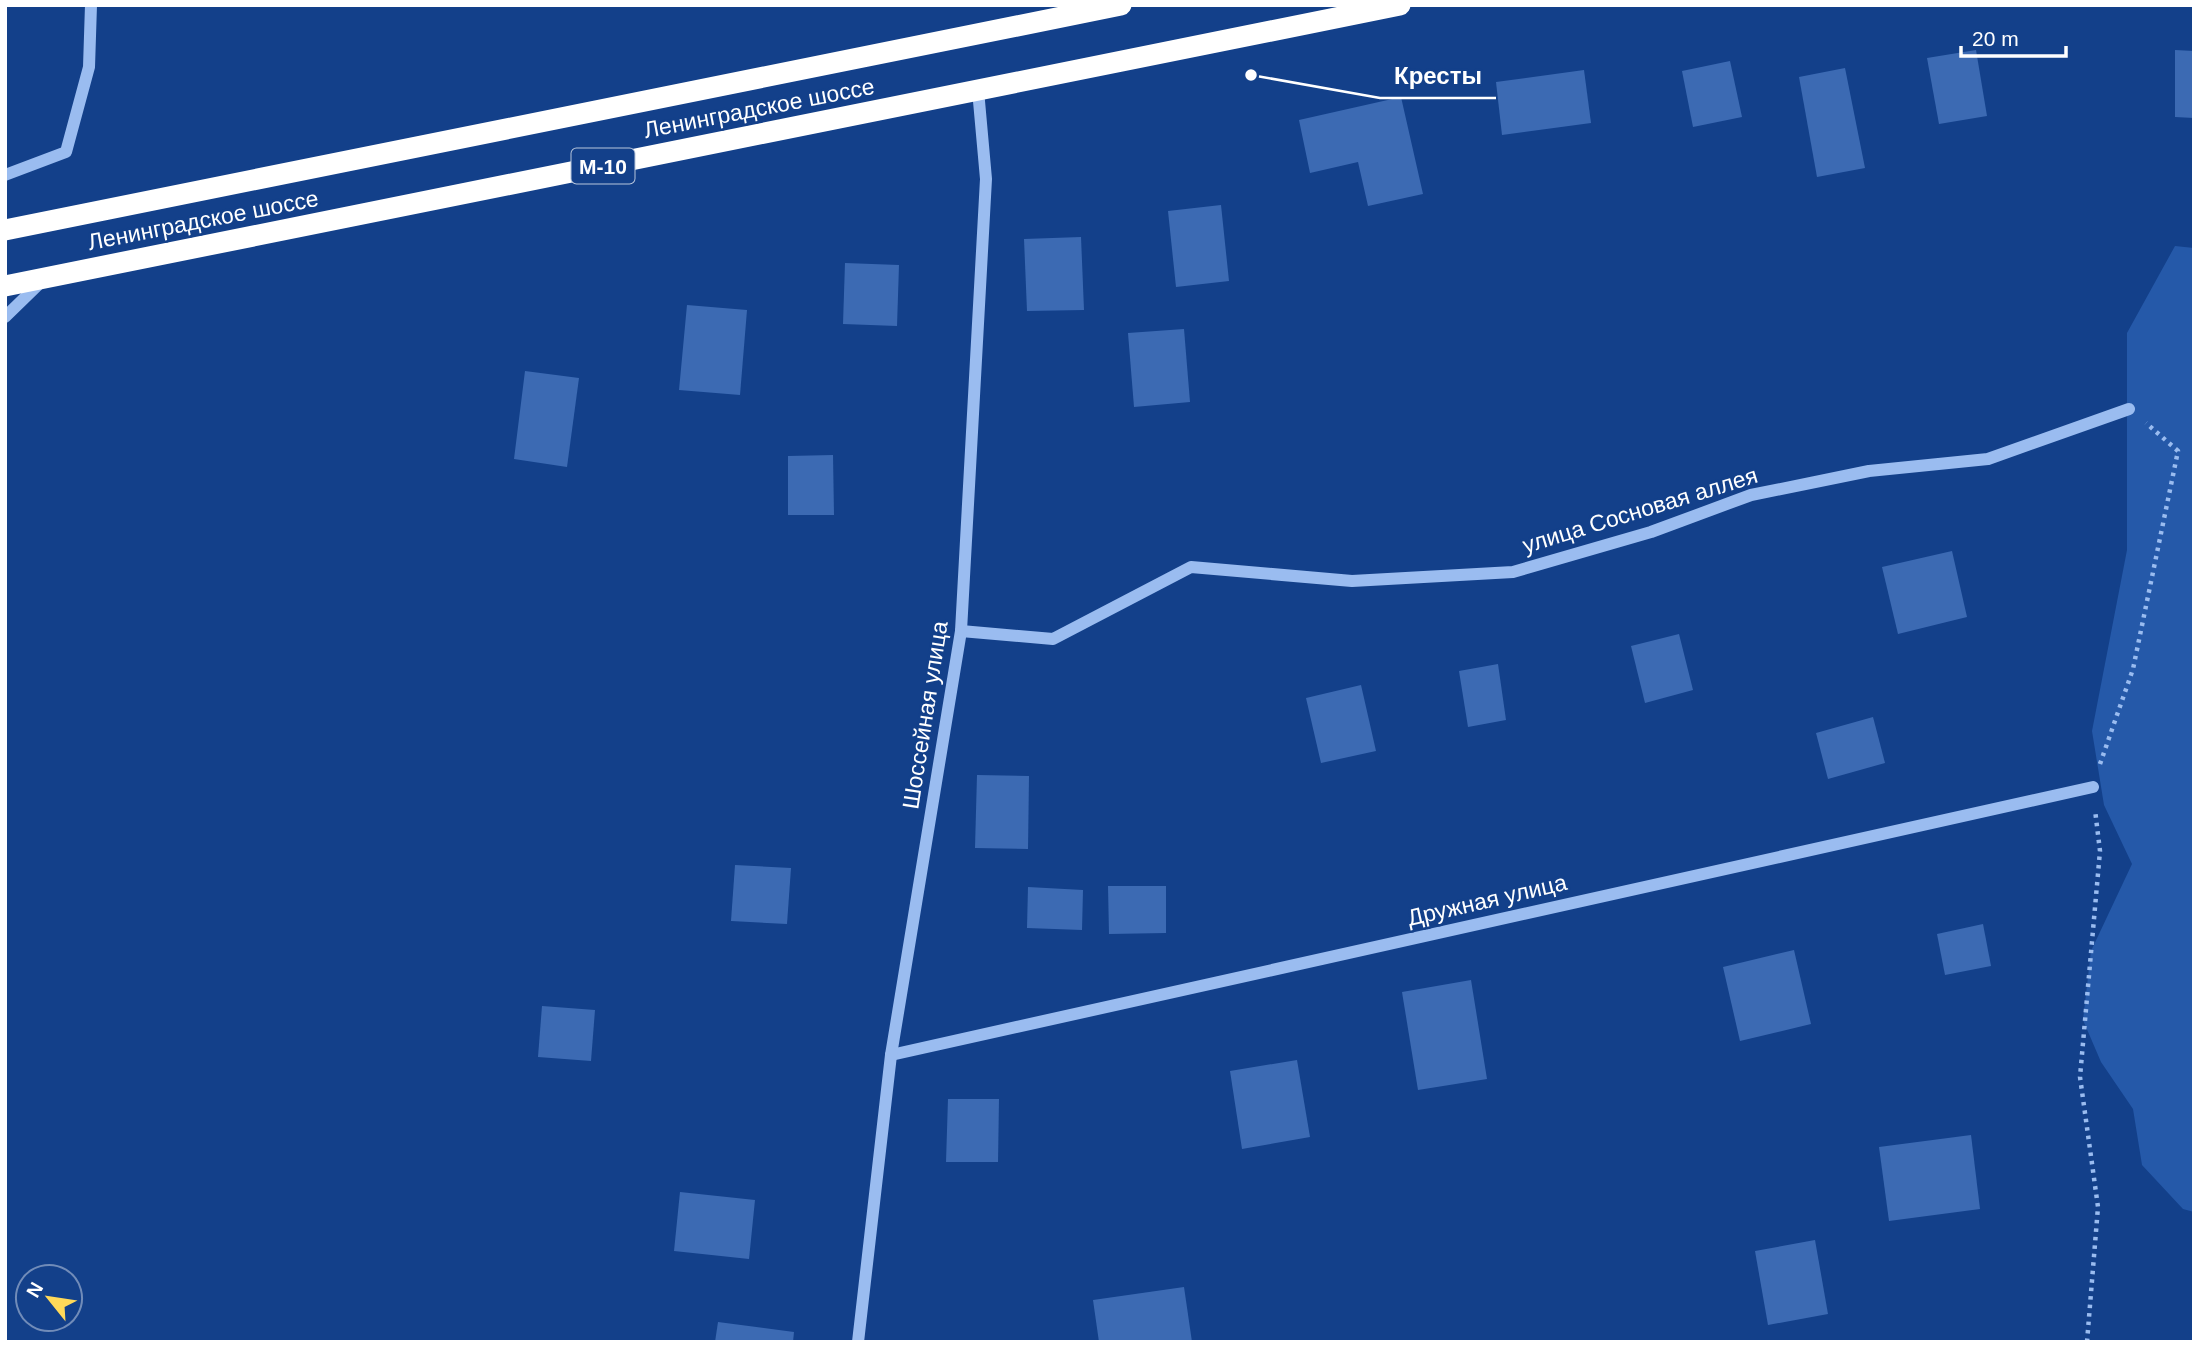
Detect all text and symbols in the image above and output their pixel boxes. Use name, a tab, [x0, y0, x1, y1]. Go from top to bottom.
scale bar	[1961, 14, 2066, 58]
text: 20 m	[1972, 27, 2019, 50]
callout: Кресты	[1380, 53, 1496, 98]
text: Кресты	[1394, 62, 1482, 89]
street label: Ленинградское шоссе	[641, 73, 877, 143]
road number: М-10	[572, 148, 634, 184]
street label: Ленинградское шоссе	[85, 185, 321, 255]
street label: улица Сосновая аллея	[1519, 462, 1761, 558]
street label: Шоссейная улица	[897, 619, 953, 811]
street label: Дружная улица	[1405, 869, 1569, 931]
north arrow	[14, 1263, 84, 1333]
text: N	[22, 1279, 47, 1301]

